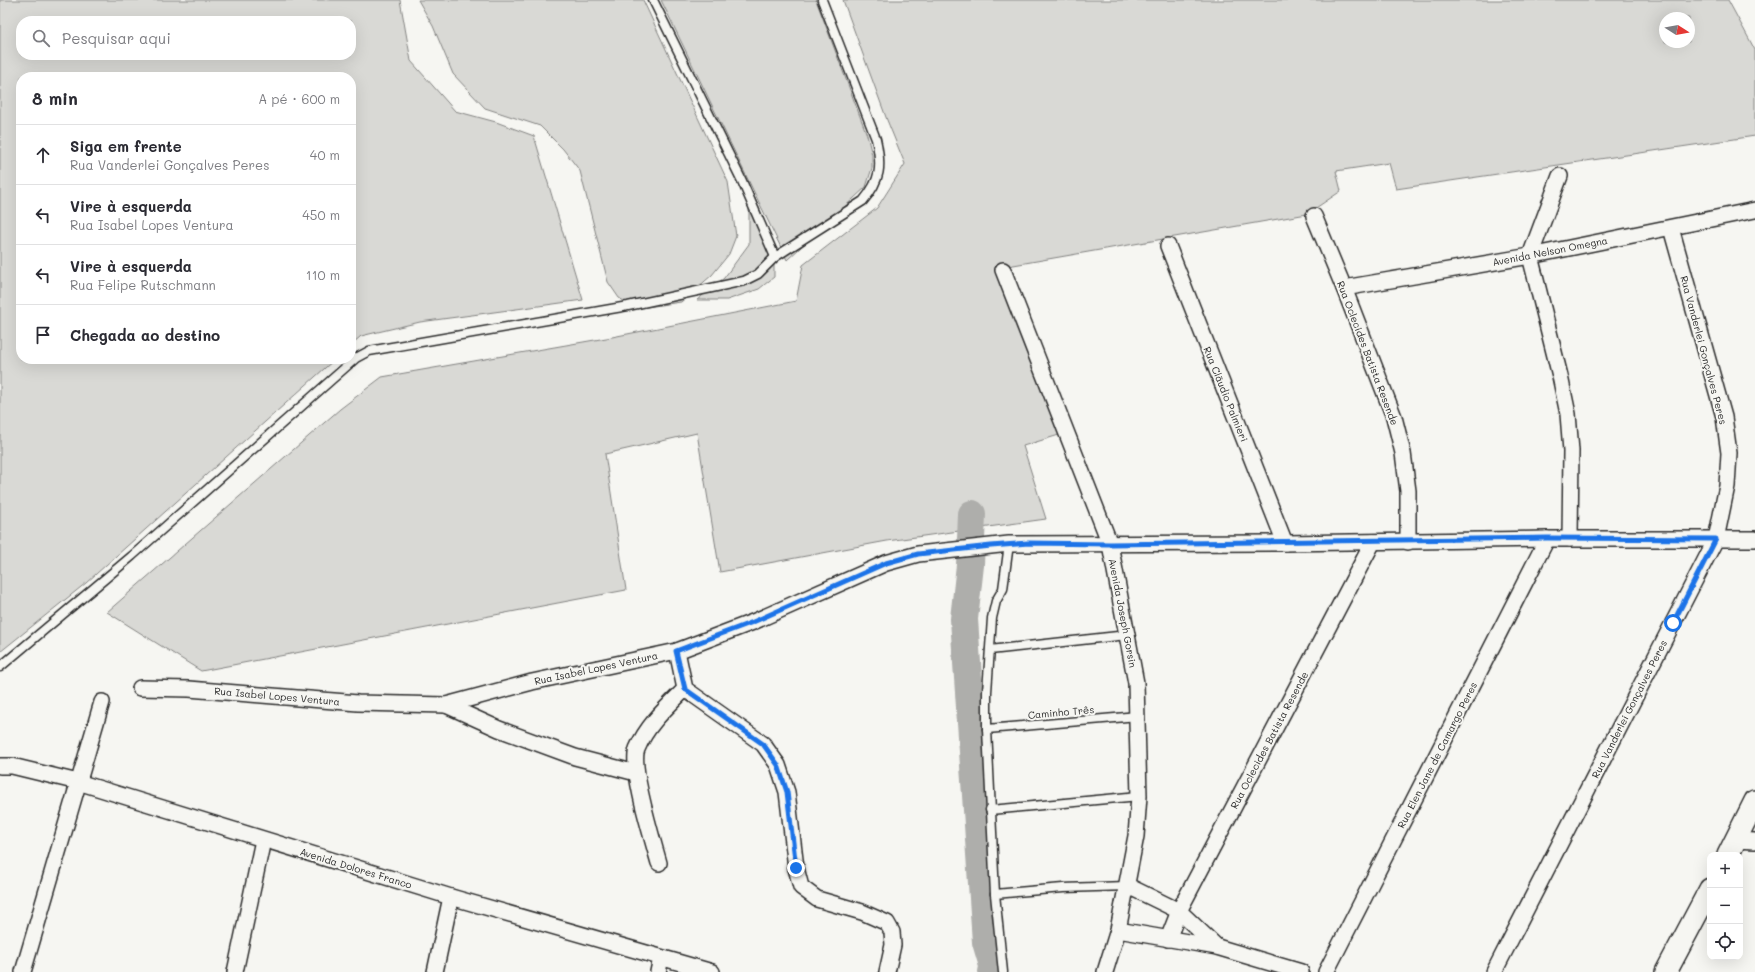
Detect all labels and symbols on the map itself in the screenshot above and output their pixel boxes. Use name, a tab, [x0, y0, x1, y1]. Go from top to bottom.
north arrow	[1659, 12, 1695, 48]
street label: Avenida Nelson Omegna	[1491, 233, 1609, 269]
street label: Rua Vanderlei Gonçalves Peres	[1677, 274, 1731, 426]
street label: Rua Oclecides Batista Resende	[1334, 279, 1402, 427]
street label: Rua Clãudio Palmieri	[1201, 344, 1251, 444]
street label: Avenida Joseph Gorsin	[1106, 557, 1140, 669]
route start	[1664, 614, 1682, 632]
street label: Rua Vanderlei Gonçalves Peres	[1588, 637, 1670, 781]
street label: Rua Isabel Lopes Ventura	[533, 648, 659, 688]
street label: Rua Oclecides Batista Resende	[1227, 669, 1311, 811]
street label: Rua Elen Jane de Camargo Peres	[1394, 679, 1480, 831]
street label: Rua Isabel Lopes Ventura	[214, 684, 340, 708]
street label: Caminho Três	[1027, 702, 1095, 722]
street label: Avenida Dolores Franco	[298, 844, 414, 892]
route end	[787, 859, 805, 877]

